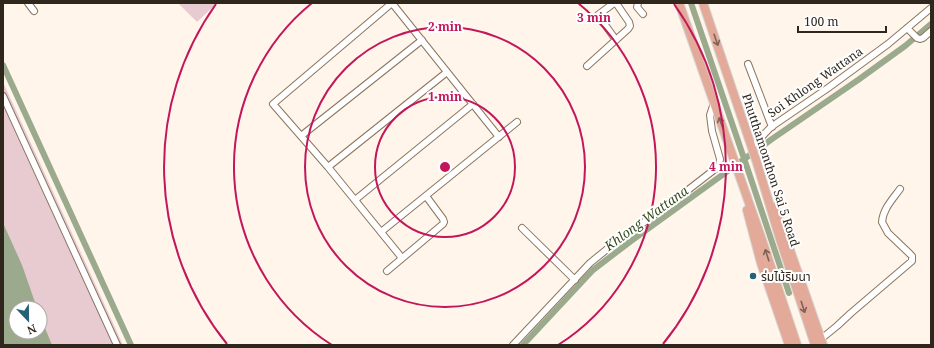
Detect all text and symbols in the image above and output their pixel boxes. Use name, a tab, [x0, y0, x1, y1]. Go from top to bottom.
scale bar	[798, 8, 886, 34]
text: 3 min	[577, 9, 611, 26]
text: 100 m	[804, 13, 839, 30]
text: 2 min	[428, 18, 462, 35]
one-way arrow	[712, 34, 720, 46]
street label: Soi Khlong Wattana	[764, 43, 866, 121]
text: 1 min	[428, 88, 462, 105]
street label: Phutthamonthon Sai 5 Road	[738, 91, 804, 249]
one-way arrow	[717, 116, 724, 129]
text: 4 min	[709, 158, 743, 175]
centre of rings	[438, 160, 452, 174]
water label: Khlong Wattana	[600, 181, 692, 255]
one-way arrow	[763, 249, 771, 261]
place label: ร่มไม้ริมนา	[761, 268, 811, 285]
marker: ร่มไม้ริมนา	[748, 271, 758, 281]
north arrow	[8, 300, 48, 340]
one-way arrow	[799, 301, 807, 313]
text: N	[25, 321, 39, 338]

